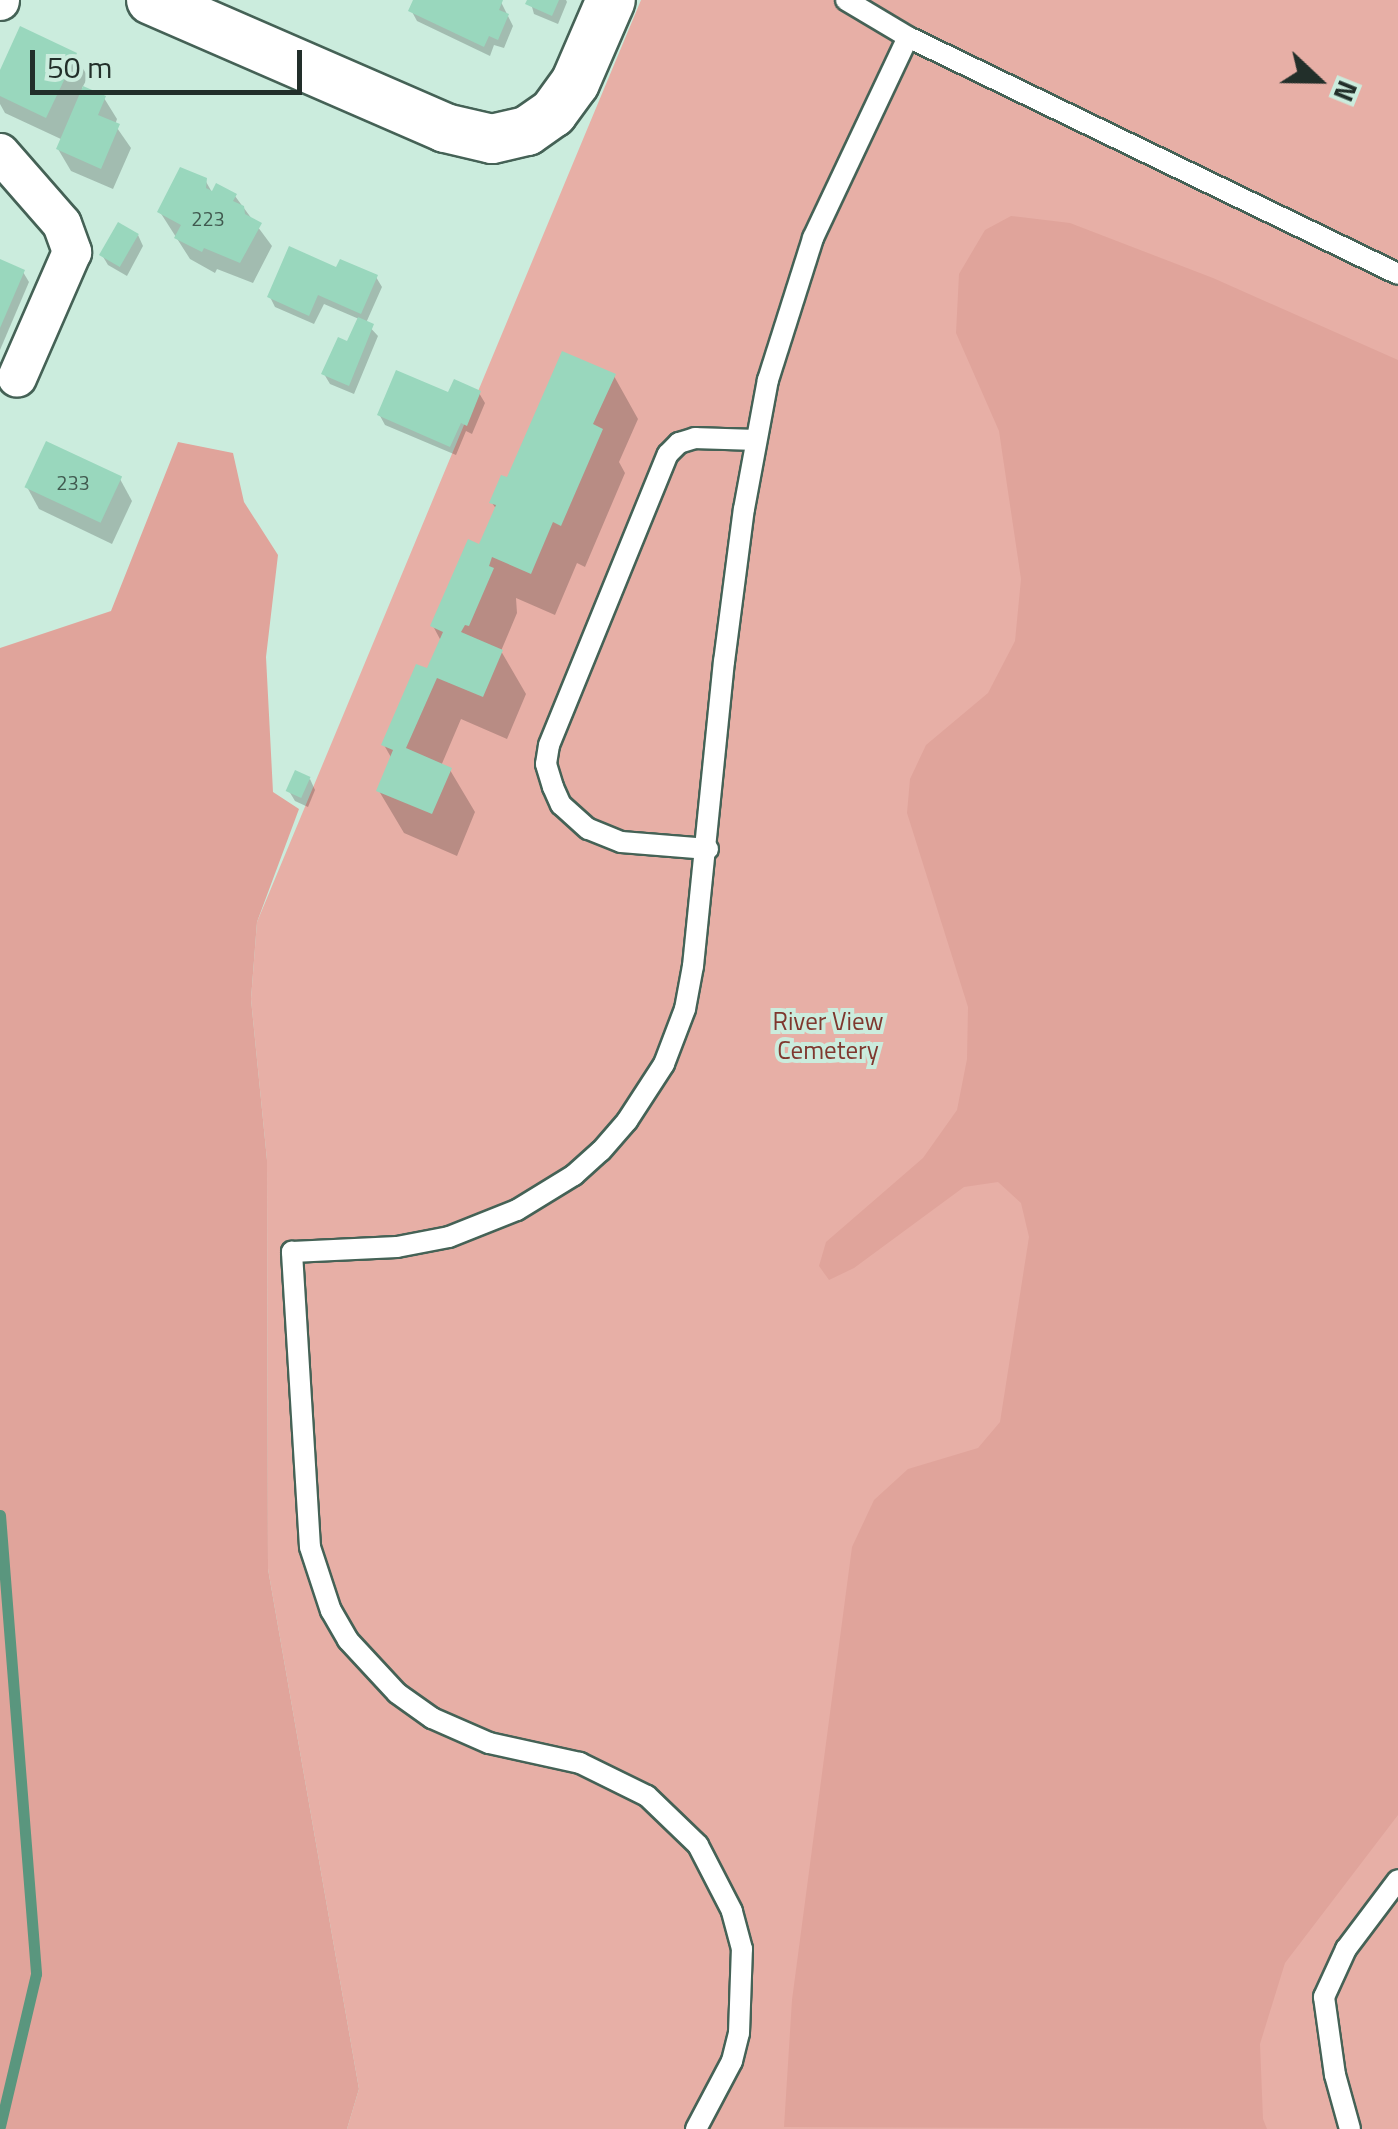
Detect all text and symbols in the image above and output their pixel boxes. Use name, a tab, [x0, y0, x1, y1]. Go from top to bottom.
scale bar	[35, 30, 308, 92]
north arrow	[1268, 30, 1368, 130]
text: 50 m	[47, 44, 112, 90]
text: N	[1323, 74, 1370, 108]
house number: 223	[191, 206, 225, 230]
house number: 233	[56, 470, 90, 494]
park label: River View Cemetery	[772, 1007, 884, 1066]

